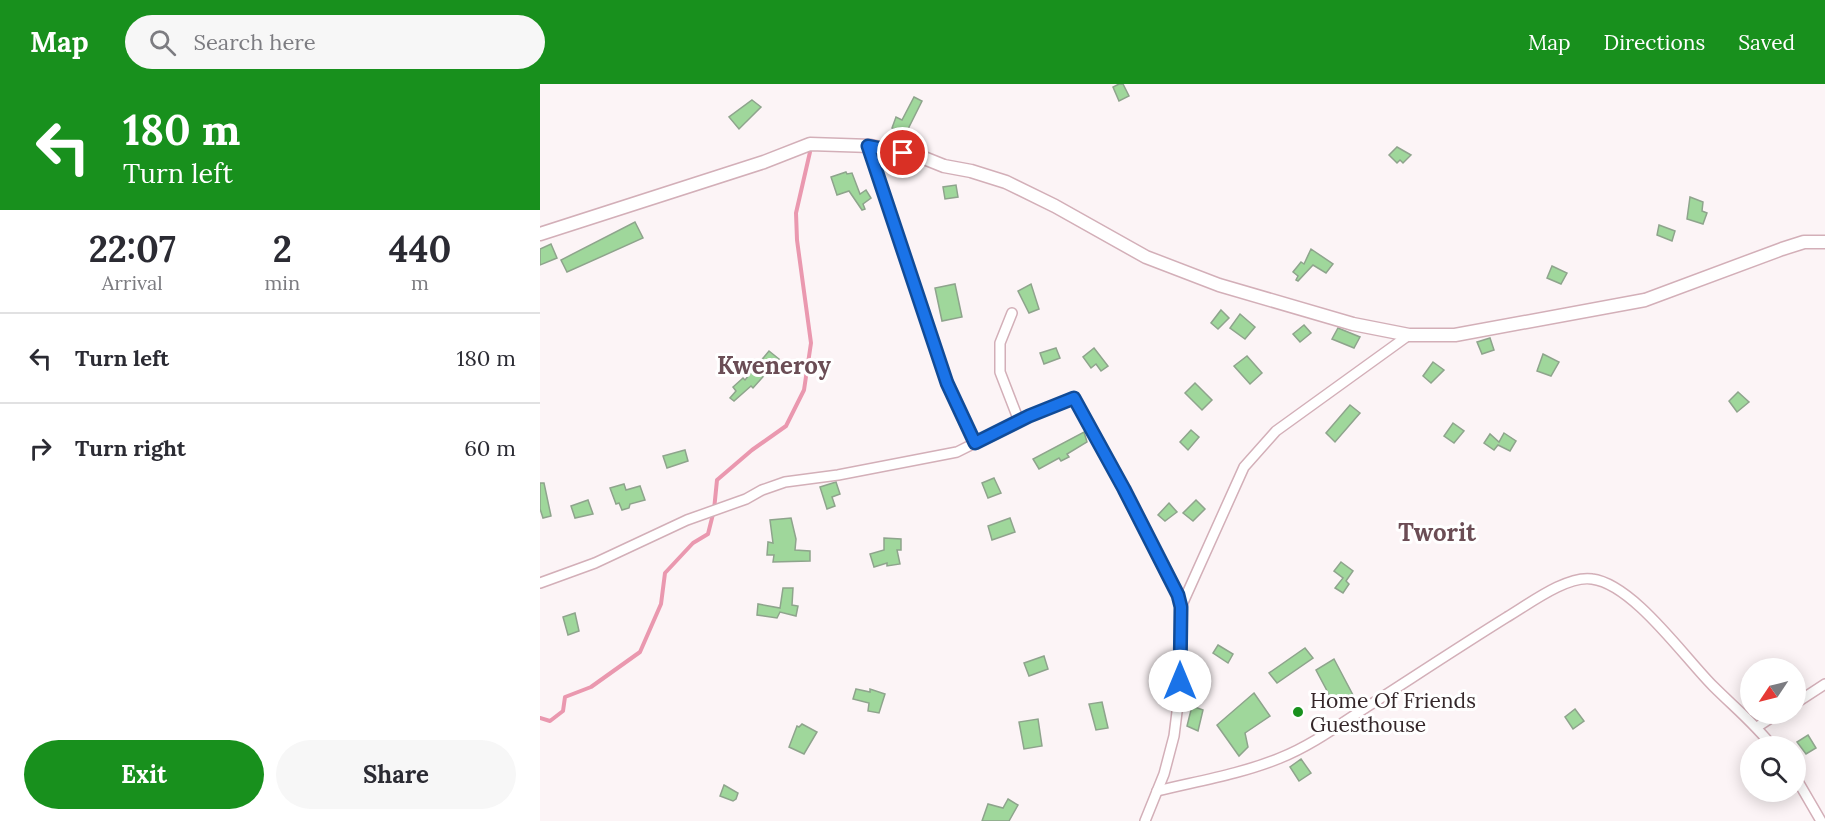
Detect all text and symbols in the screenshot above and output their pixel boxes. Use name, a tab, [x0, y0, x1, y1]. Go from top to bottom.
search box	[125, 15, 545, 69]
text: Map	[30, 24, 89, 60]
icon: search	[146, 26, 179, 59]
text: Search here	[194, 28, 316, 56]
text: Map	[1528, 29, 1571, 56]
text: Directions	[1604, 29, 1705, 56]
text: Saved	[1738, 29, 1795, 56]
text: 180 m	[123, 103, 240, 157]
icon: left	[24, 108, 102, 186]
pin	[877, 127, 928, 178]
icon: arrive	[886, 136, 919, 169]
text: Turn left	[123, 156, 233, 190]
text: 22:07	[89, 226, 176, 272]
text: 2	[273, 226, 292, 272]
text: 440	[389, 226, 451, 272]
text: Arrival	[102, 270, 163, 295]
text: min	[264, 270, 300, 295]
text: m	[411, 270, 429, 295]
icon: left	[24, 342, 57, 375]
text: Turn left	[75, 344, 169, 372]
text: 180 m	[457, 344, 516, 372]
district label: Kweneroy	[717, 350, 832, 381]
icon: right	[24, 432, 57, 465]
text: Turn right	[75, 434, 186, 462]
text: 60 m	[464, 434, 516, 462]
district label: Tworit	[1398, 517, 1477, 548]
position arrow	[1148, 649, 1212, 713]
north arrow	[1740, 658, 1806, 724]
map controls	[1740, 658, 1806, 802]
place label: Home Of Friends Guesthouse	[1310, 687, 1476, 738]
marker: Home Of Friends Guesthouse	[1291, 705, 1305, 719]
button: search	[1740, 736, 1806, 802]
button: Exit	[24, 740, 264, 809]
button: Share	[276, 740, 516, 809]

